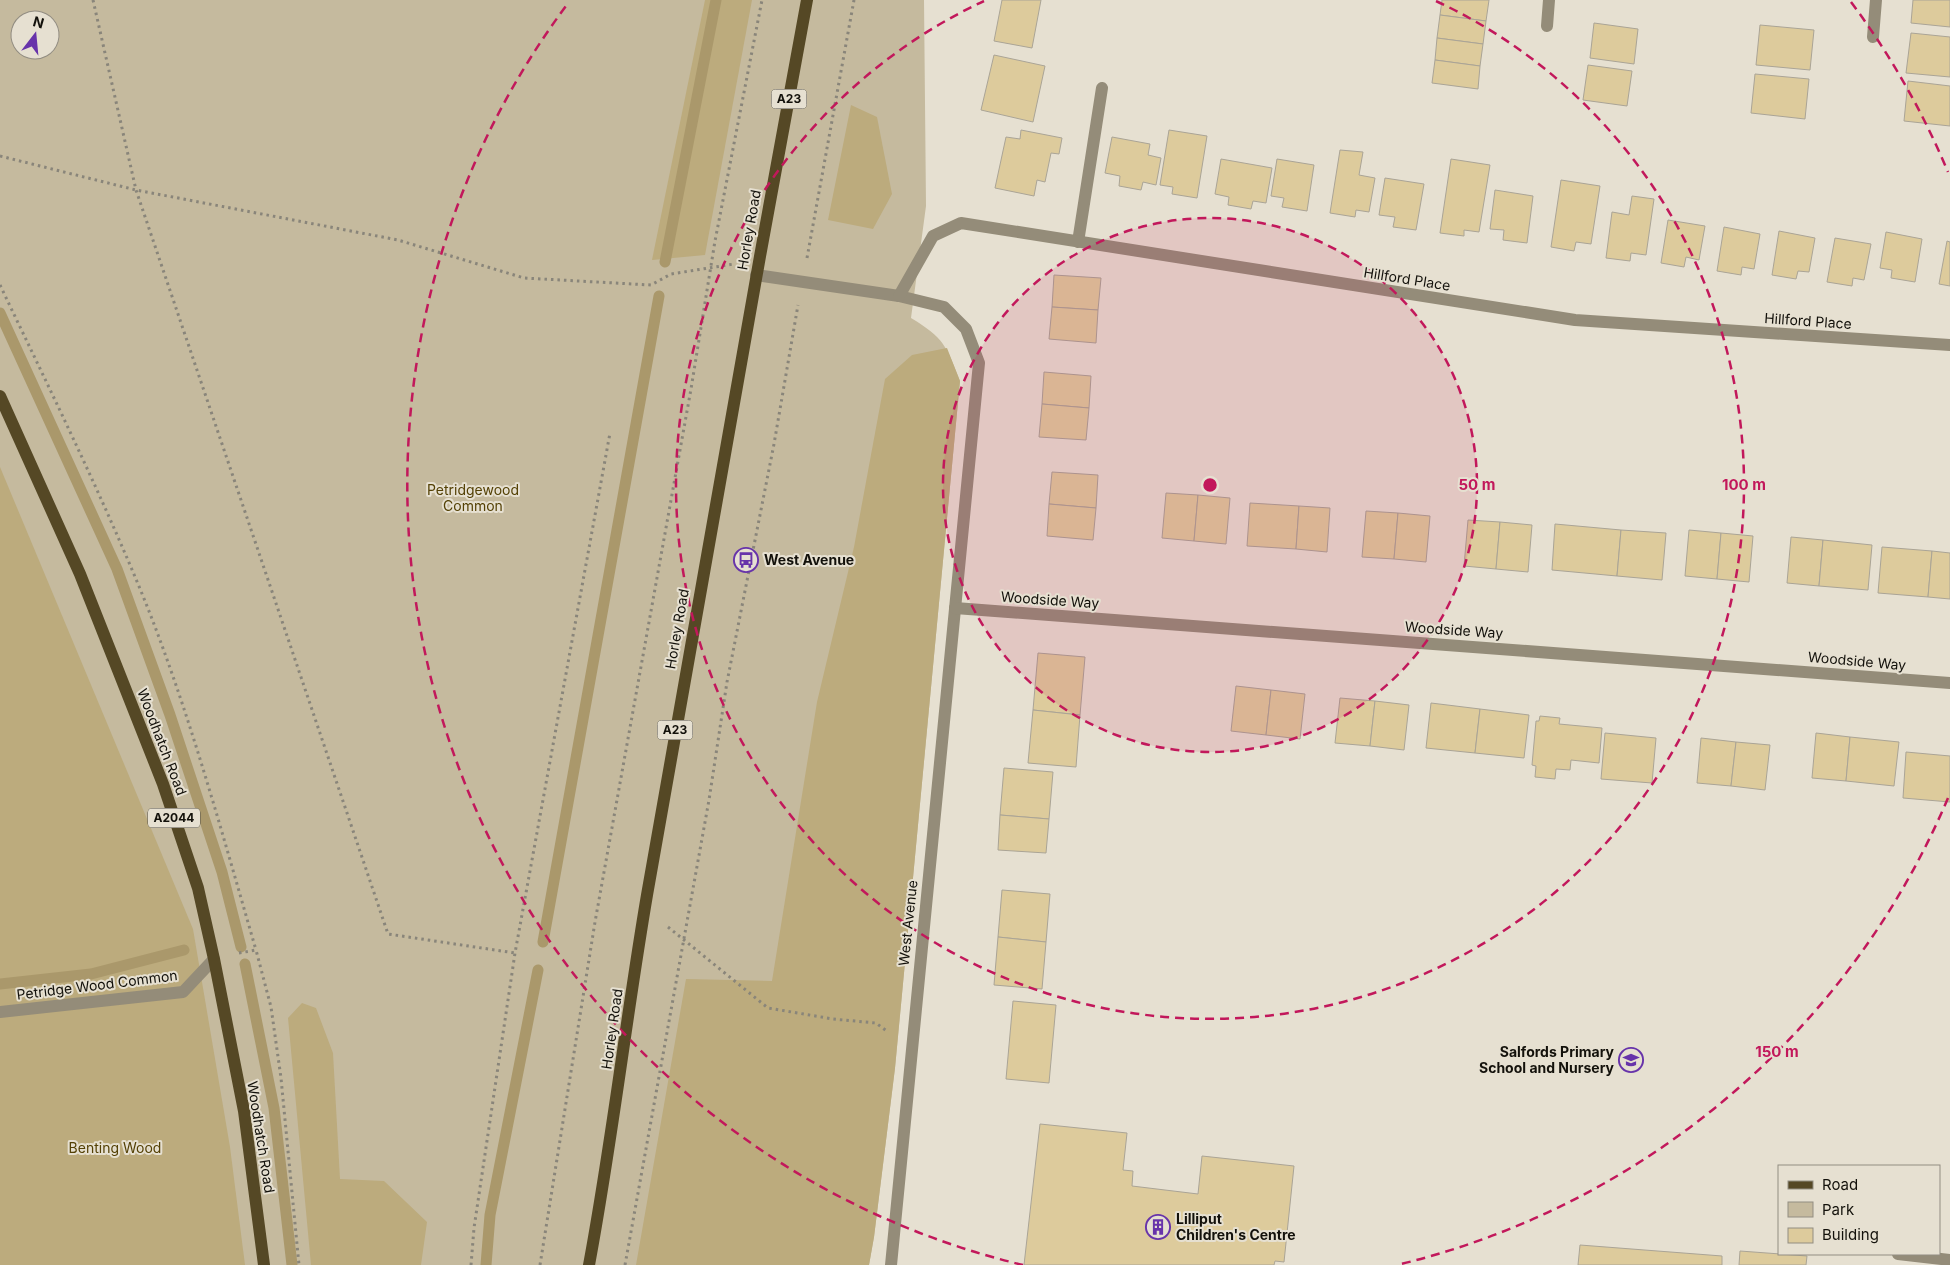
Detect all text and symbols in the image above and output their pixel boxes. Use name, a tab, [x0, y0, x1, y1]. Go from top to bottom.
north arrow	[10, 10, 60, 60]
text: N	[31, 12, 46, 32]
road number: A23	[772, 90, 806, 108]
street label: Horley Road	[733, 188, 764, 271]
street label: Hillford Place	[1362, 263, 1452, 294]
street label: Hillford Place	[1764, 309, 1852, 332]
text: 50 m	[1459, 475, 1495, 494]
text: 100 m	[1722, 475, 1766, 494]
centre of rings	[1201, 476, 1219, 494]
park label: Petridgewood Common	[427, 481, 519, 514]
bus stop icon: West Avenue	[733, 547, 759, 573]
place label: West Avenue	[764, 551, 854, 568]
street label: Horley Road	[661, 587, 692, 670]
street label: Woodside Way	[1000, 588, 1100, 611]
street label: Woodside Way	[1404, 618, 1504, 641]
street label: Woodside Way	[1807, 648, 1907, 673]
street label: Woodhatch Road	[134, 686, 191, 798]
road number: A23	[658, 720, 692, 740]
road number: A2044	[148, 808, 200, 828]
street label: West Avenue	[895, 879, 920, 967]
street label: Petridge Wood Common	[16, 966, 178, 1003]
street label: Horley Road	[597, 988, 626, 1070]
text: 150 m	[1755, 1042, 1799, 1061]
place label: Salfords Primary School and Nursery	[1479, 1043, 1615, 1076]
school or university icon: Salfords Primary School and Nursery	[1618, 1047, 1644, 1073]
street label: Woodhatch Road	[244, 1080, 279, 1194]
park label: Benting Wood	[69, 1139, 161, 1156]
legend	[1778, 1165, 1940, 1255]
text: Road	[1822, 1175, 1858, 1194]
text: Park	[1822, 1200, 1855, 1219]
place label: Lilliput Children's Centre	[1176, 1210, 1296, 1243]
building icon: Lilliput Children's Centre	[1145, 1214, 1171, 1240]
text: Building	[1822, 1225, 1879, 1244]

